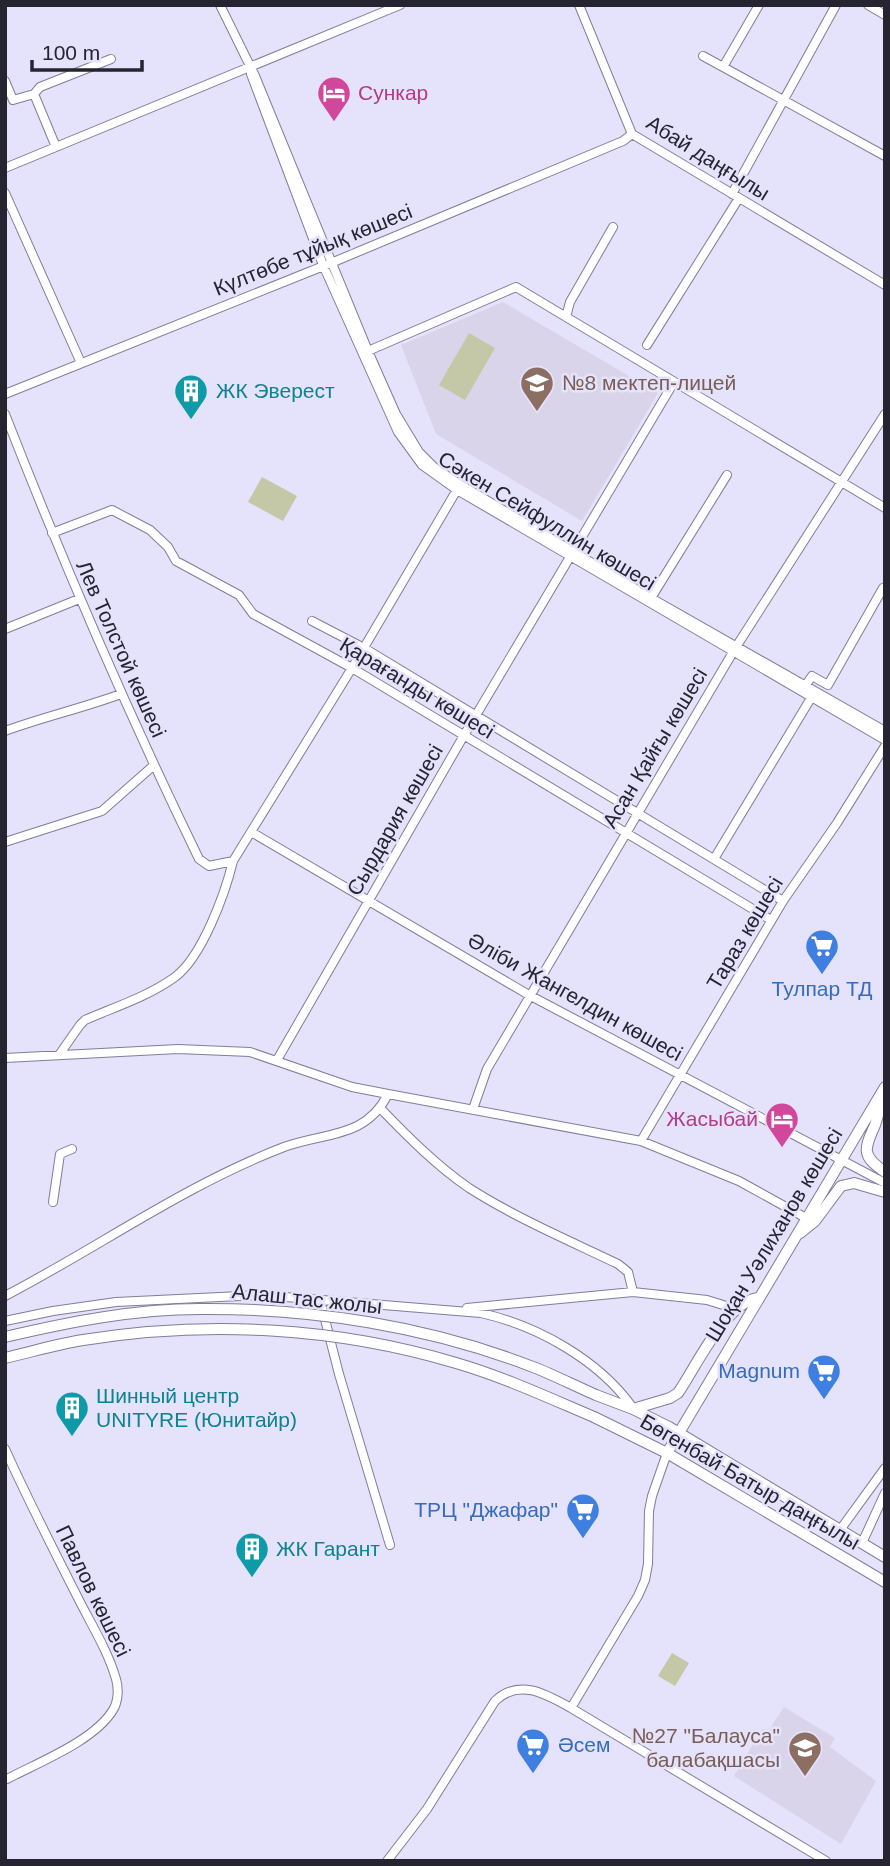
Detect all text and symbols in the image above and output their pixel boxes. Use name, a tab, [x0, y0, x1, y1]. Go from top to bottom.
scale bar	[32, 28, 142, 72]
text: 100 m	[42, 41, 100, 64]
hotel icon: Сункар	[315, 74, 353, 123]
place label: Сункар	[358, 81, 428, 104]
street label: Абай даңғылы	[643, 111, 774, 205]
street label: Күлтөбе тұйық көшесі	[210, 199, 415, 300]
school or university icon: №8 мектеп-лицей	[518, 364, 556, 413]
place label: №8 мектеп-лицей	[562, 371, 736, 394]
building icon: ЖК Эверест	[172, 372, 210, 421]
place label: ЖК Эверест	[216, 379, 335, 402]
street label: Сәкен Сейфуллин көшесі	[435, 447, 660, 595]
street label: Лев Толстой көшесі	[72, 557, 171, 741]
street label: Қарағанды көшесі	[336, 632, 499, 743]
street label: Асан Қайғы көшесі	[598, 664, 711, 832]
street label: Сырдария көшесі	[342, 740, 447, 899]
street label: Тараз көшесі	[702, 873, 787, 993]
supermarket icon: Тулпар ТД	[803, 927, 841, 976]
street label: Әліби Жангелдин көшесі	[464, 928, 686, 1065]
place label: Тулпар ТД	[772, 977, 872, 1000]
hotel icon: Жасыбай	[763, 1100, 801, 1149]
place label: Жасыбай	[666, 1107, 758, 1130]
street label: Шоқан Уәлиханов көшесі	[701, 1124, 847, 1346]
street label: Алаш тас жолы	[231, 1279, 383, 1318]
supermarket icon: Magnum	[805, 1352, 843, 1401]
place label: Magnum	[718, 1359, 800, 1382]
place label: Шинный центр UNITYRE (Юнитайр)	[96, 1384, 297, 1431]
building icon: Шинный центр UNITYRE (Юнитайр)	[53, 1389, 91, 1438]
street label: Бөгенбай Батыр даңғылы	[636, 1409, 864, 1554]
supermarket icon: ТРЦ "Джафар"	[564, 1491, 602, 1540]
place label: ТРЦ "Джафар"	[414, 1498, 558, 1521]
street label: Павлов көшесі	[52, 1521, 135, 1660]
building icon: ЖК Гарант	[233, 1530, 271, 1579]
place label: ЖК Гарант	[276, 1537, 380, 1560]
place label: №27 "Балауса" балабақшасы	[632, 1724, 780, 1771]
supermarket icon: Әсем	[514, 1726, 552, 1775]
school or university icon: №27 "Балауса" балабақшасы	[786, 1729, 824, 1778]
place label: Әсем	[558, 1733, 610, 1756]

